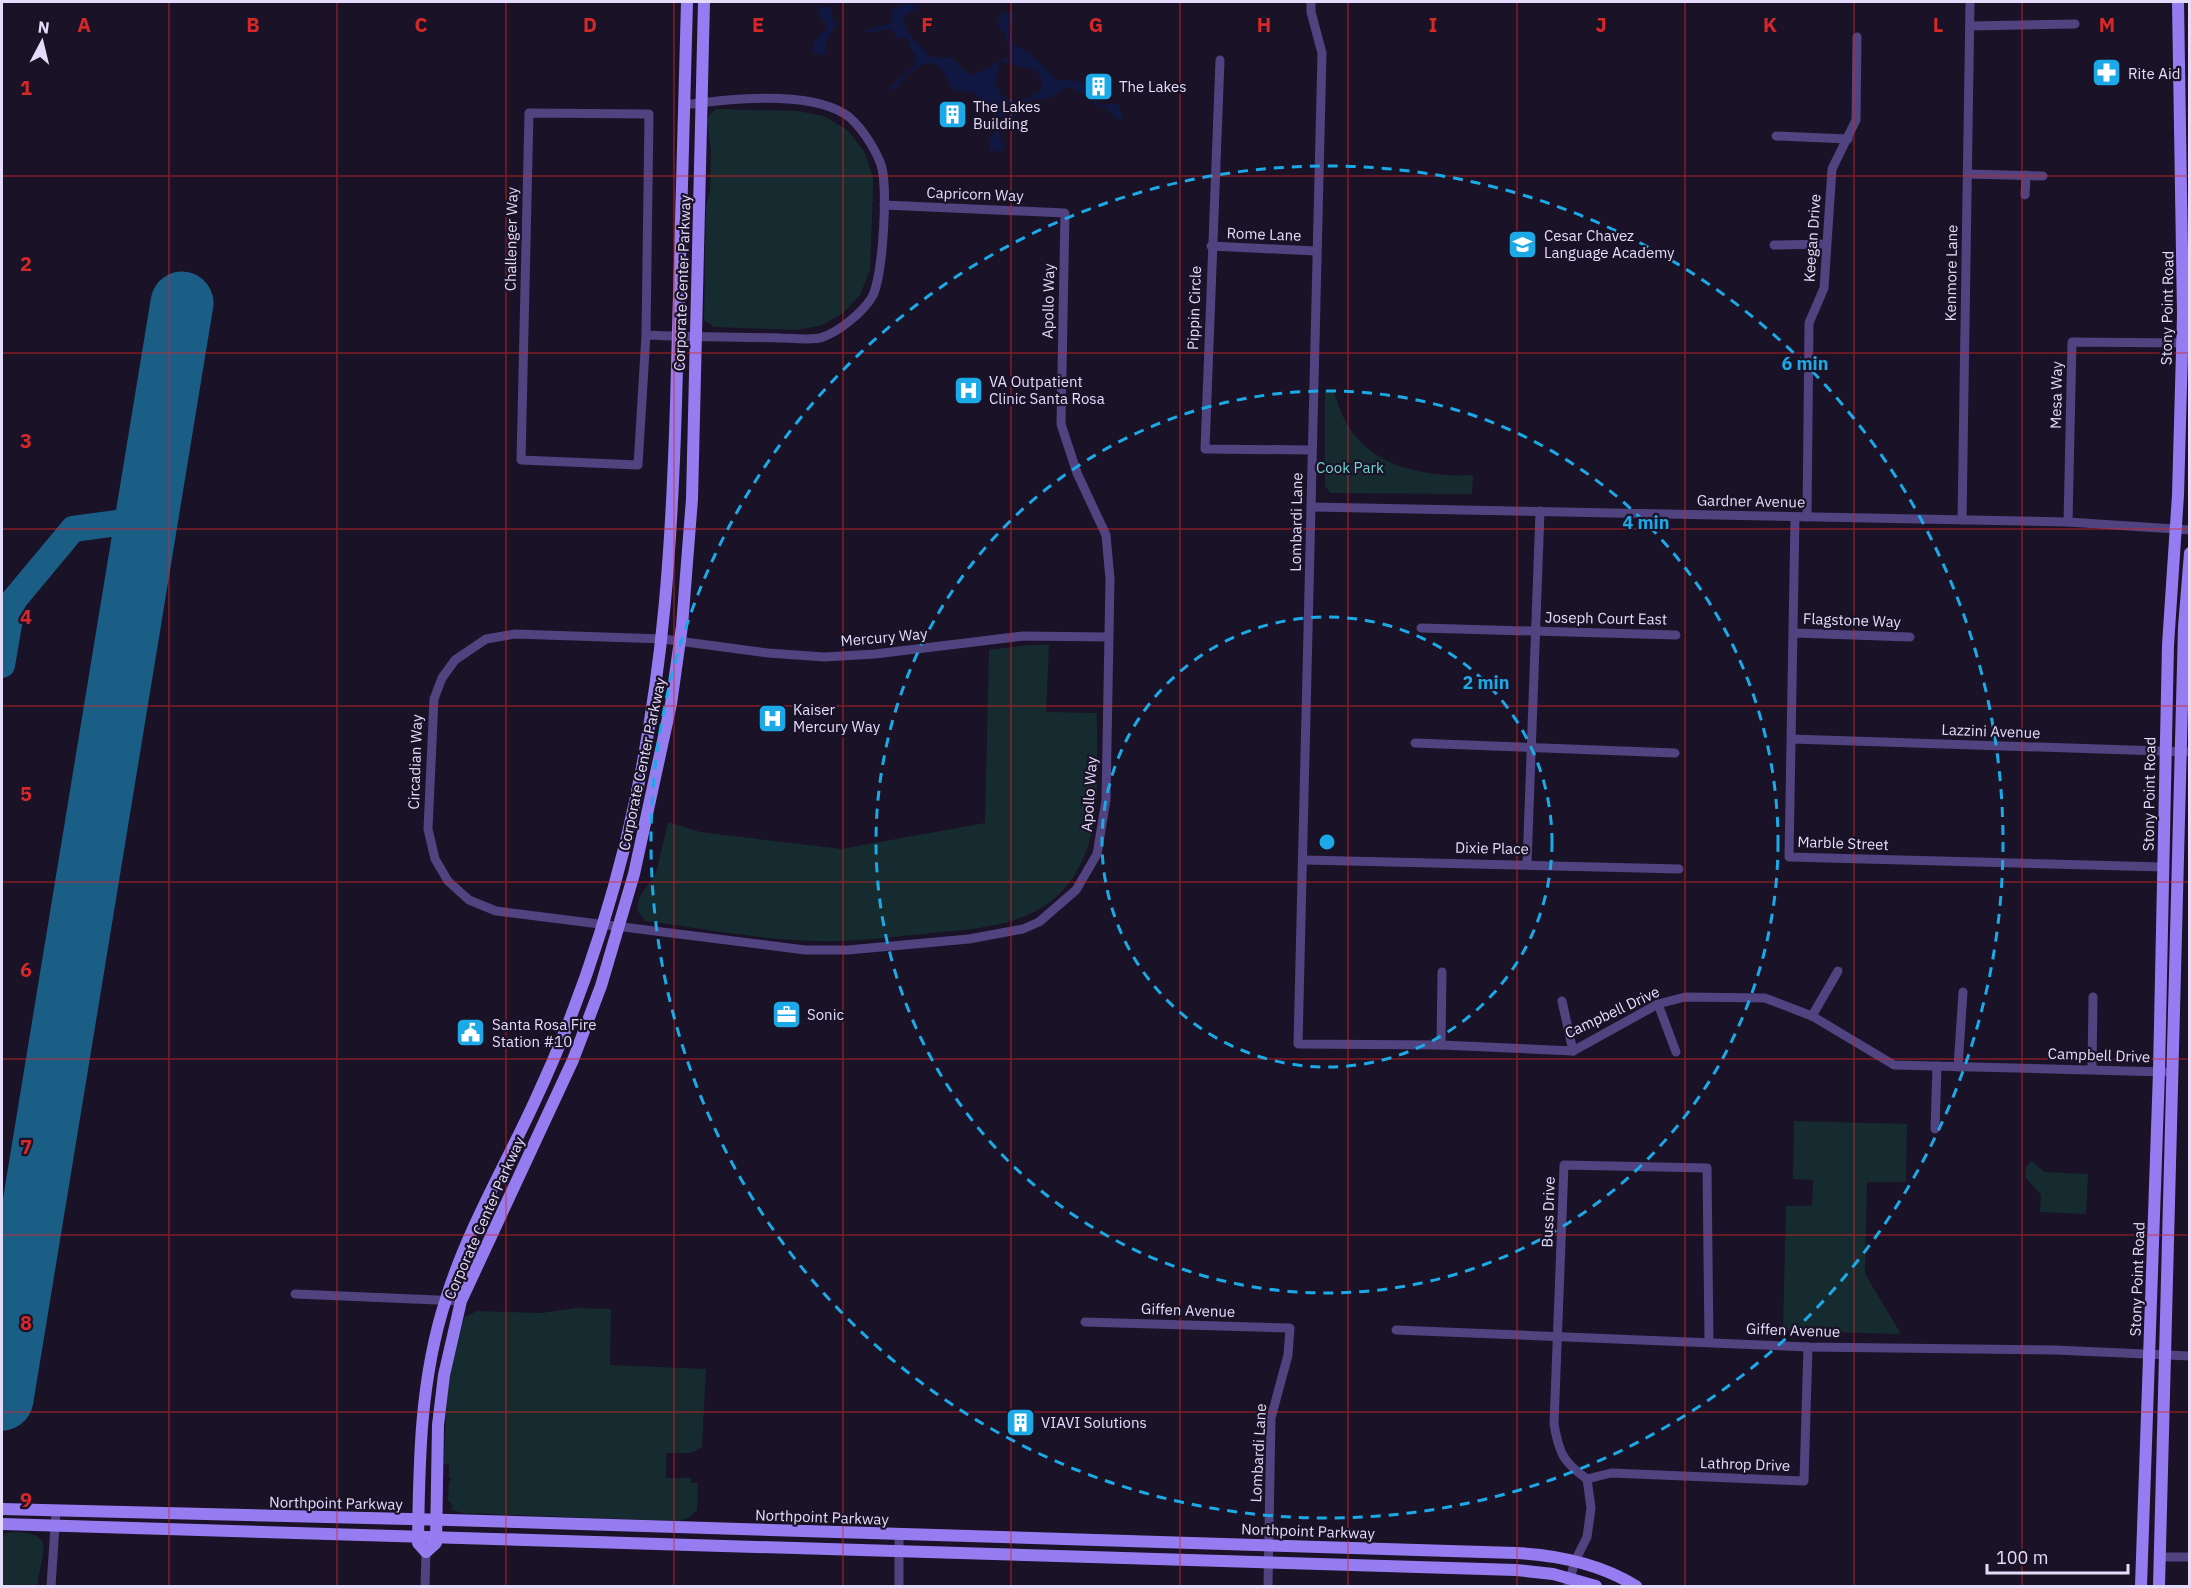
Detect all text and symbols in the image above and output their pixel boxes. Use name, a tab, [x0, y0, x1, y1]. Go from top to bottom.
text: A	[77, 11, 91, 38]
text: B	[246, 11, 260, 38]
text: C	[414, 11, 428, 38]
text: D	[583, 11, 597, 38]
text: E	[752, 11, 764, 38]
text: F	[921, 11, 933, 38]
text: G	[1089, 11, 1103, 38]
text: H	[1257, 11, 1271, 38]
text: I	[1429, 11, 1437, 38]
text: J	[1595, 11, 1607, 38]
text: K	[1763, 11, 1777, 38]
text: L	[1933, 11, 1943, 38]
text: M	[2099, 11, 2115, 38]
north arrow	[12, 12, 72, 72]
text: N	[37, 16, 51, 38]
pharmacy icon: Rite Aid	[2091, 57, 2123, 89]
place label: Rite Aid	[2128, 64, 2180, 83]
building icon: The Lakes	[1082, 70, 1114, 102]
text: 1	[20, 74, 32, 101]
place label: The Lakes	[1119, 77, 1187, 96]
place label: The Lakes Building	[973, 97, 1041, 133]
building icon: The Lakes Building	[936, 99, 968, 131]
street label: Capricorn Way	[926, 183, 1024, 205]
street label: Challenger Way	[501, 186, 521, 291]
street label: Keegan Drive	[1799, 193, 1825, 283]
street label: Corporate Center Parkway	[669, 194, 695, 372]
street label: Rome Lane	[1226, 223, 1302, 245]
street label: Kenmore Lane	[1941, 224, 1961, 322]
place label: Cesar Chavez Language Academy	[1544, 226, 1675, 262]
school or university icon: Cesar Chavez Language Academy	[1507, 228, 1539, 260]
text: 2	[20, 250, 32, 277]
street label: Stony Point Road	[2157, 251, 2177, 365]
street label: Apollo Way	[1038, 263, 1058, 339]
street label: Pippin Circle	[1183, 265, 1205, 351]
text: 6 min	[1781, 352, 1829, 375]
street label: Mesa Way	[2046, 360, 2066, 429]
place label: VA Outpatient Clinic Santa Rosa	[989, 372, 1105, 408]
hospital icon: VA Outpatient Clinic Santa Rosa	[952, 374, 984, 406]
text: 3	[20, 427, 32, 454]
park label: Cook Park	[1316, 458, 1384, 477]
street label: Lombardi Lane	[1286, 472, 1306, 572]
street label: Gardner Avenue	[1697, 491, 1805, 511]
text: 4 min	[1622, 511, 1670, 534]
text: 4	[20, 603, 32, 630]
street label: Joseph Court East	[1545, 607, 1667, 629]
street label: Flagstone Way	[1803, 609, 1902, 631]
street label: Mercury Way	[840, 624, 929, 650]
text: 2 min	[1462, 671, 1510, 694]
street label: Corporate Center Parkway	[614, 675, 670, 852]
place label: Kaiser Mercury Way	[793, 700, 881, 736]
hospital icon: Kaiser Mercury Way	[756, 702, 788, 734]
street label: Circadian Way	[404, 714, 426, 810]
street label: Lazzini Avenue	[1941, 720, 2041, 742]
street label: Stony Point Road	[2139, 737, 2159, 851]
street label: Apollo Way	[1077, 755, 1101, 832]
text: 5	[20, 780, 32, 807]
centre of rings	[1317, 832, 1337, 852]
street label: Marble Street	[1797, 832, 1889, 854]
street label: Dixie Place	[1455, 838, 1529, 858]
text: 6	[20, 956, 32, 983]
street label: Campbell Drive	[1562, 982, 1662, 1042]
office icon: Sonic	[770, 998, 802, 1030]
place label: Sonic	[807, 1005, 844, 1024]
place label: Santa Rosa Fire Station #10	[492, 1015, 597, 1051]
public building icon: Santa Rosa Fire Station #10	[455, 1017, 487, 1049]
street label: Campbell Drive	[2047, 1044, 2151, 1066]
text: 7	[20, 1133, 32, 1160]
street label: Corporate Center Parkway	[439, 1133, 529, 1302]
street label: Buss Drive	[1537, 1176, 1559, 1248]
street label: Stony Point Road	[2126, 1221, 2148, 1337]
street label: Giffen Avenue	[1141, 1299, 1235, 1321]
text: 8	[20, 1309, 32, 1336]
street label: Giffen Avenue	[1746, 1319, 1840, 1341]
street label: Lombardi Lane	[1246, 1403, 1270, 1503]
building icon: VIAVI Solutions	[1004, 1406, 1036, 1438]
place label: VIAVI Solutions	[1041, 1413, 1147, 1432]
street label: Lathrop Drive	[1700, 1453, 1790, 1475]
text: 9	[20, 1486, 32, 1513]
street label: Northpoint Parkway	[269, 1492, 404, 1514]
street label: Northpoint Parkway	[755, 1505, 890, 1529]
street label: Northpoint Parkway	[1241, 1519, 1376, 1543]
scale bar	[1987, 1537, 2128, 1575]
text: 100 m	[1996, 1546, 2048, 1569]

